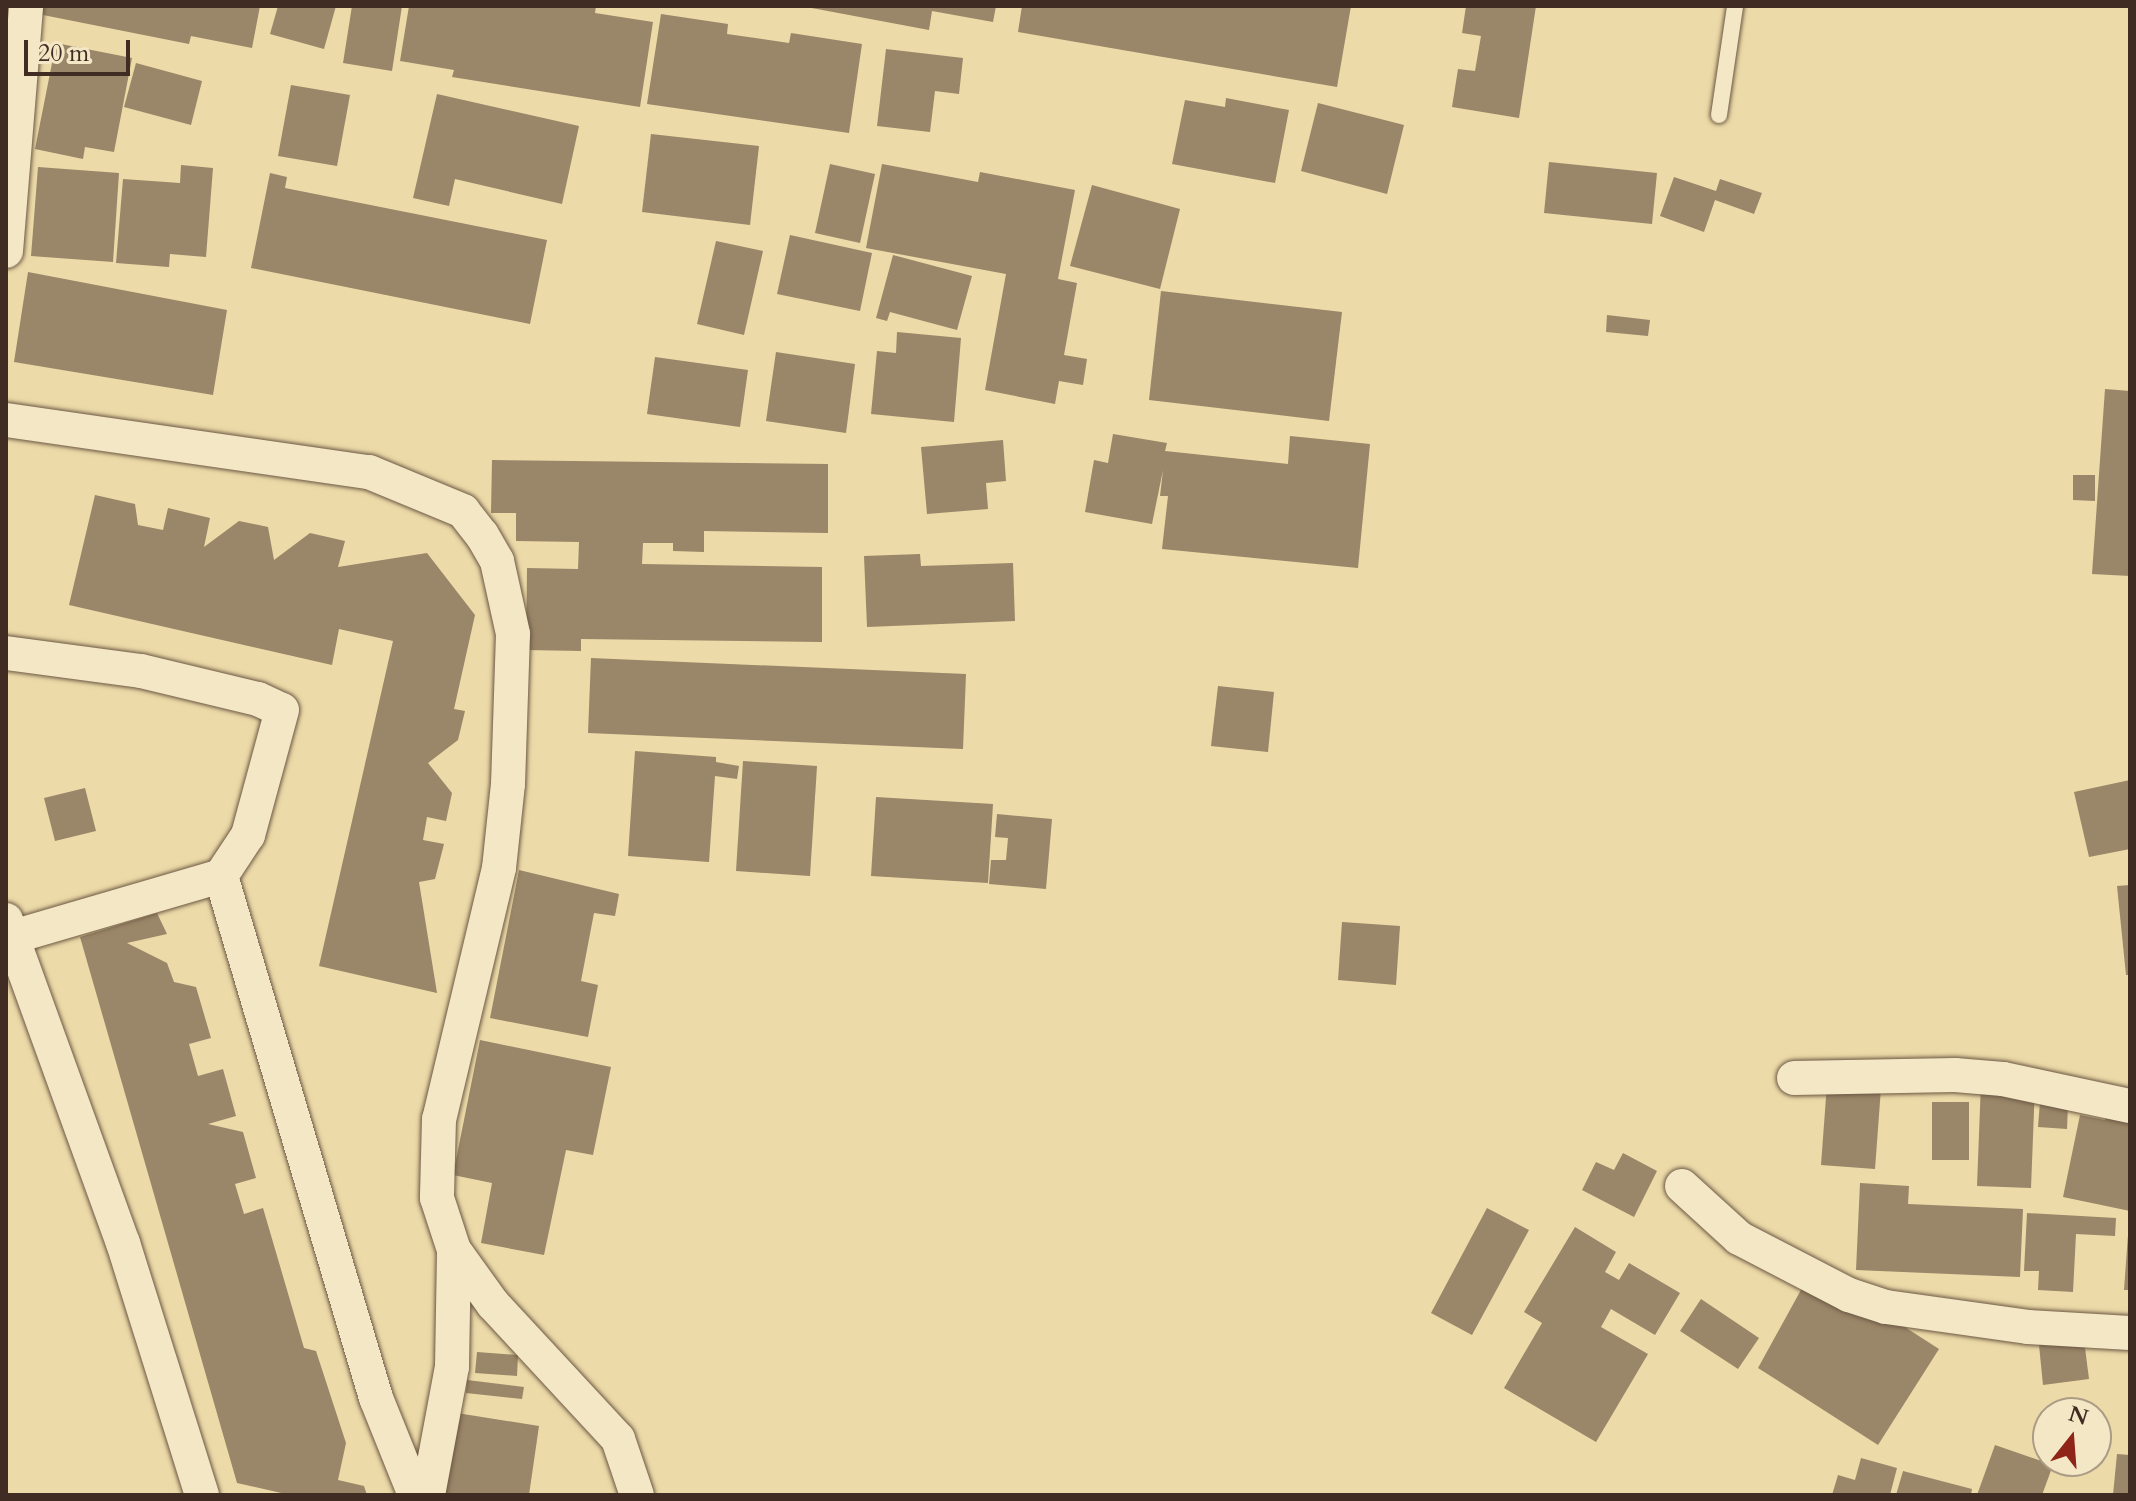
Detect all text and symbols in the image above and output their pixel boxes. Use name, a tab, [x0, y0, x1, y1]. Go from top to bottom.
scale bar	[28, 24, 134, 74]
text: 20 m	[38, 37, 89, 70]
north arrow	[2032, 1397, 2112, 1477]
text: N	[2065, 1399, 2092, 1433]

